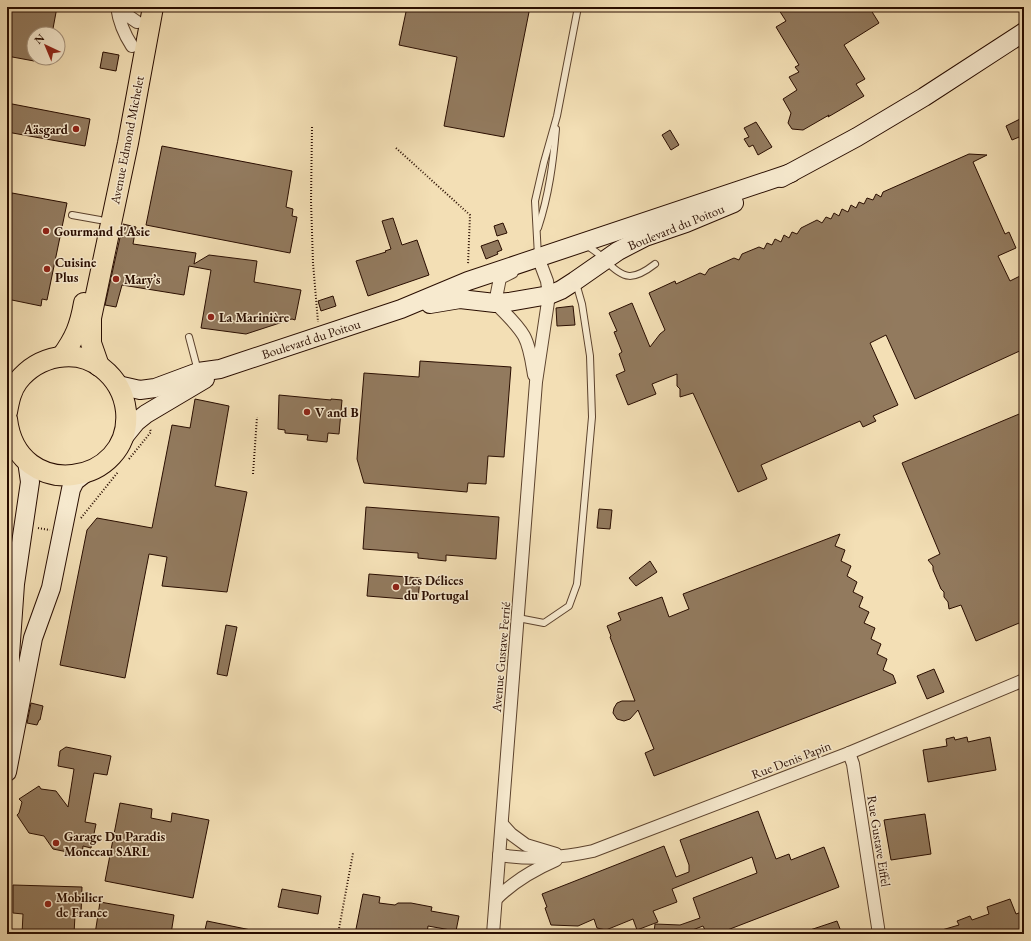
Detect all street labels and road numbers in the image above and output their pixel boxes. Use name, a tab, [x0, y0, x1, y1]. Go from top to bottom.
street label: Avenue Edmond Michelet	[106, 74, 148, 207]
street label: Boulevard du Poitou	[625, 200, 727, 254]
street label: Boulevard du Poitou	[259, 315, 363, 363]
street label: Avenue Gustave Ferrié	[488, 601, 514, 714]
street label: Rue Denis Papin	[749, 737, 833, 783]
street label: Rue Gustave Eiffel	[863, 794, 895, 888]

